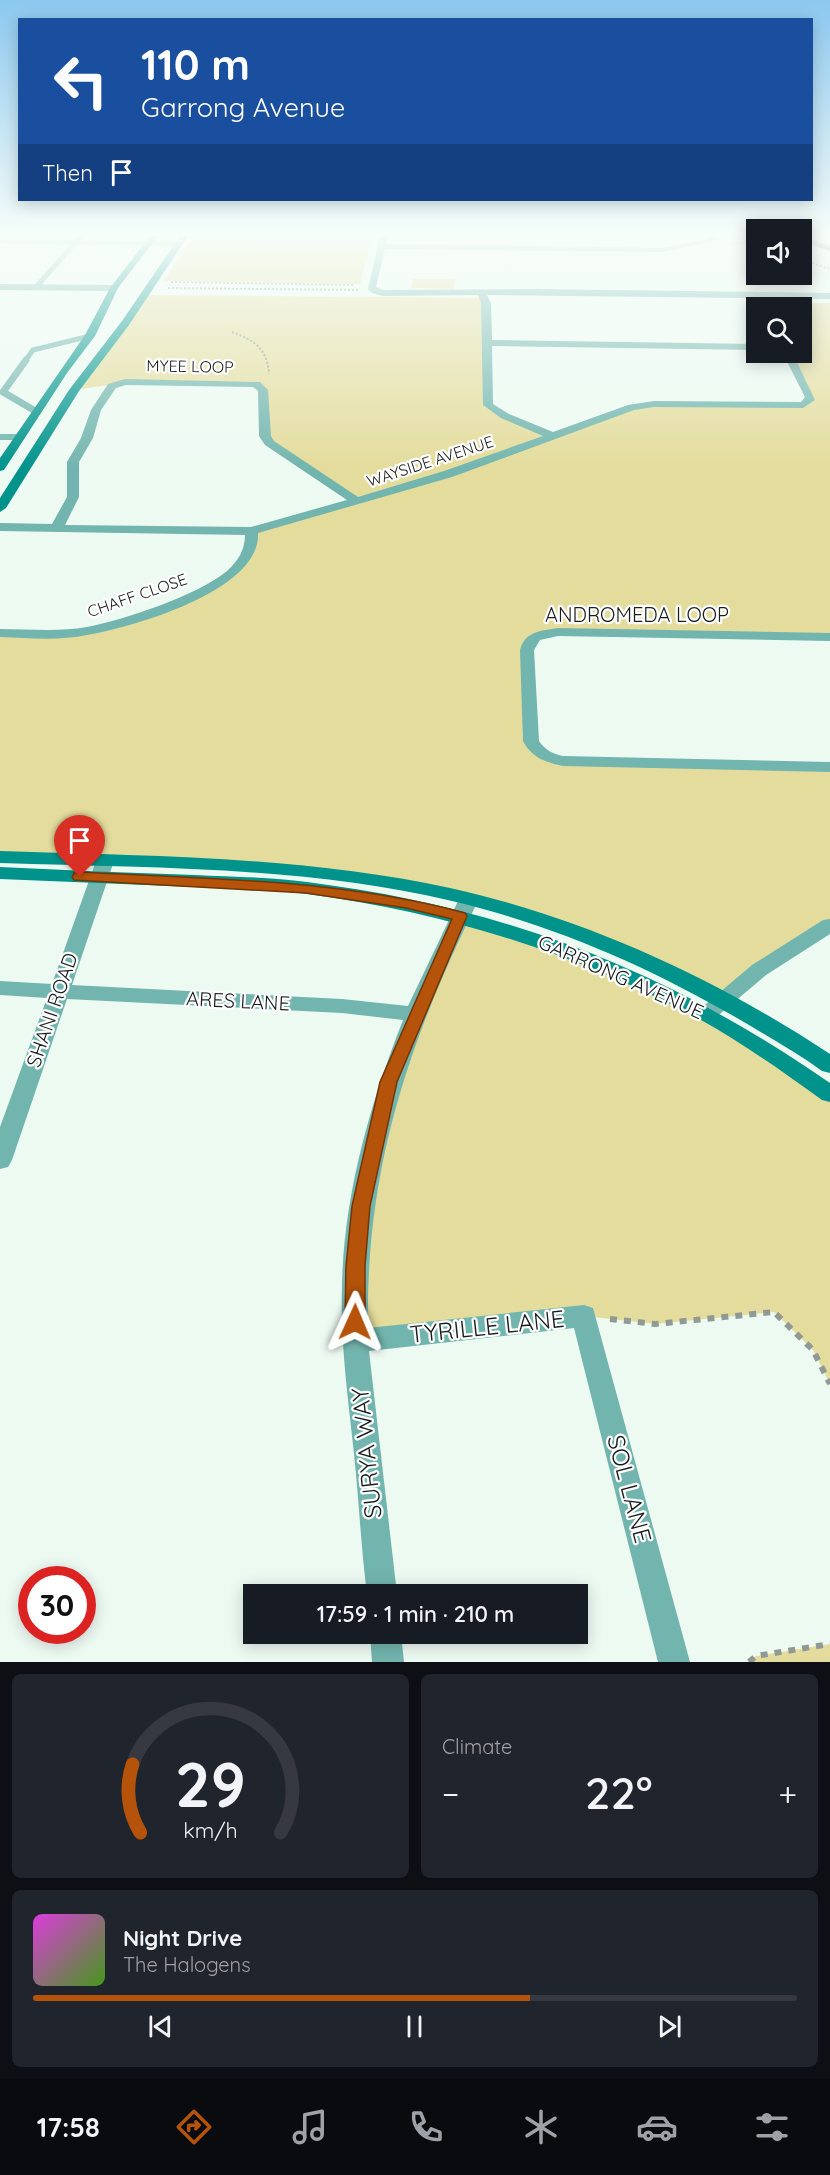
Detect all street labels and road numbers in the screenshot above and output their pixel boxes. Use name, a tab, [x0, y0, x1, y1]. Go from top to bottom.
street label: MYEE LOOP	[146, 355, 234, 377]
street label: WAYSIDE AVENUE	[364, 431, 496, 491]
street label: CHAFF CLOSE	[85, 569, 189, 621]
street label: ANDROMEDA LOOP	[545, 602, 729, 627]
street label: GARRONG AVENUE	[535, 929, 708, 1024]
street label: SHANI ROAD	[20, 949, 83, 1070]
street label: ARES LANE	[185, 985, 291, 1016]
street label: TYRILLE LANE	[408, 1303, 566, 1349]
street label: SURYA WAY	[344, 1386, 388, 1520]
street label: SOL LANE	[601, 1431, 659, 1546]

